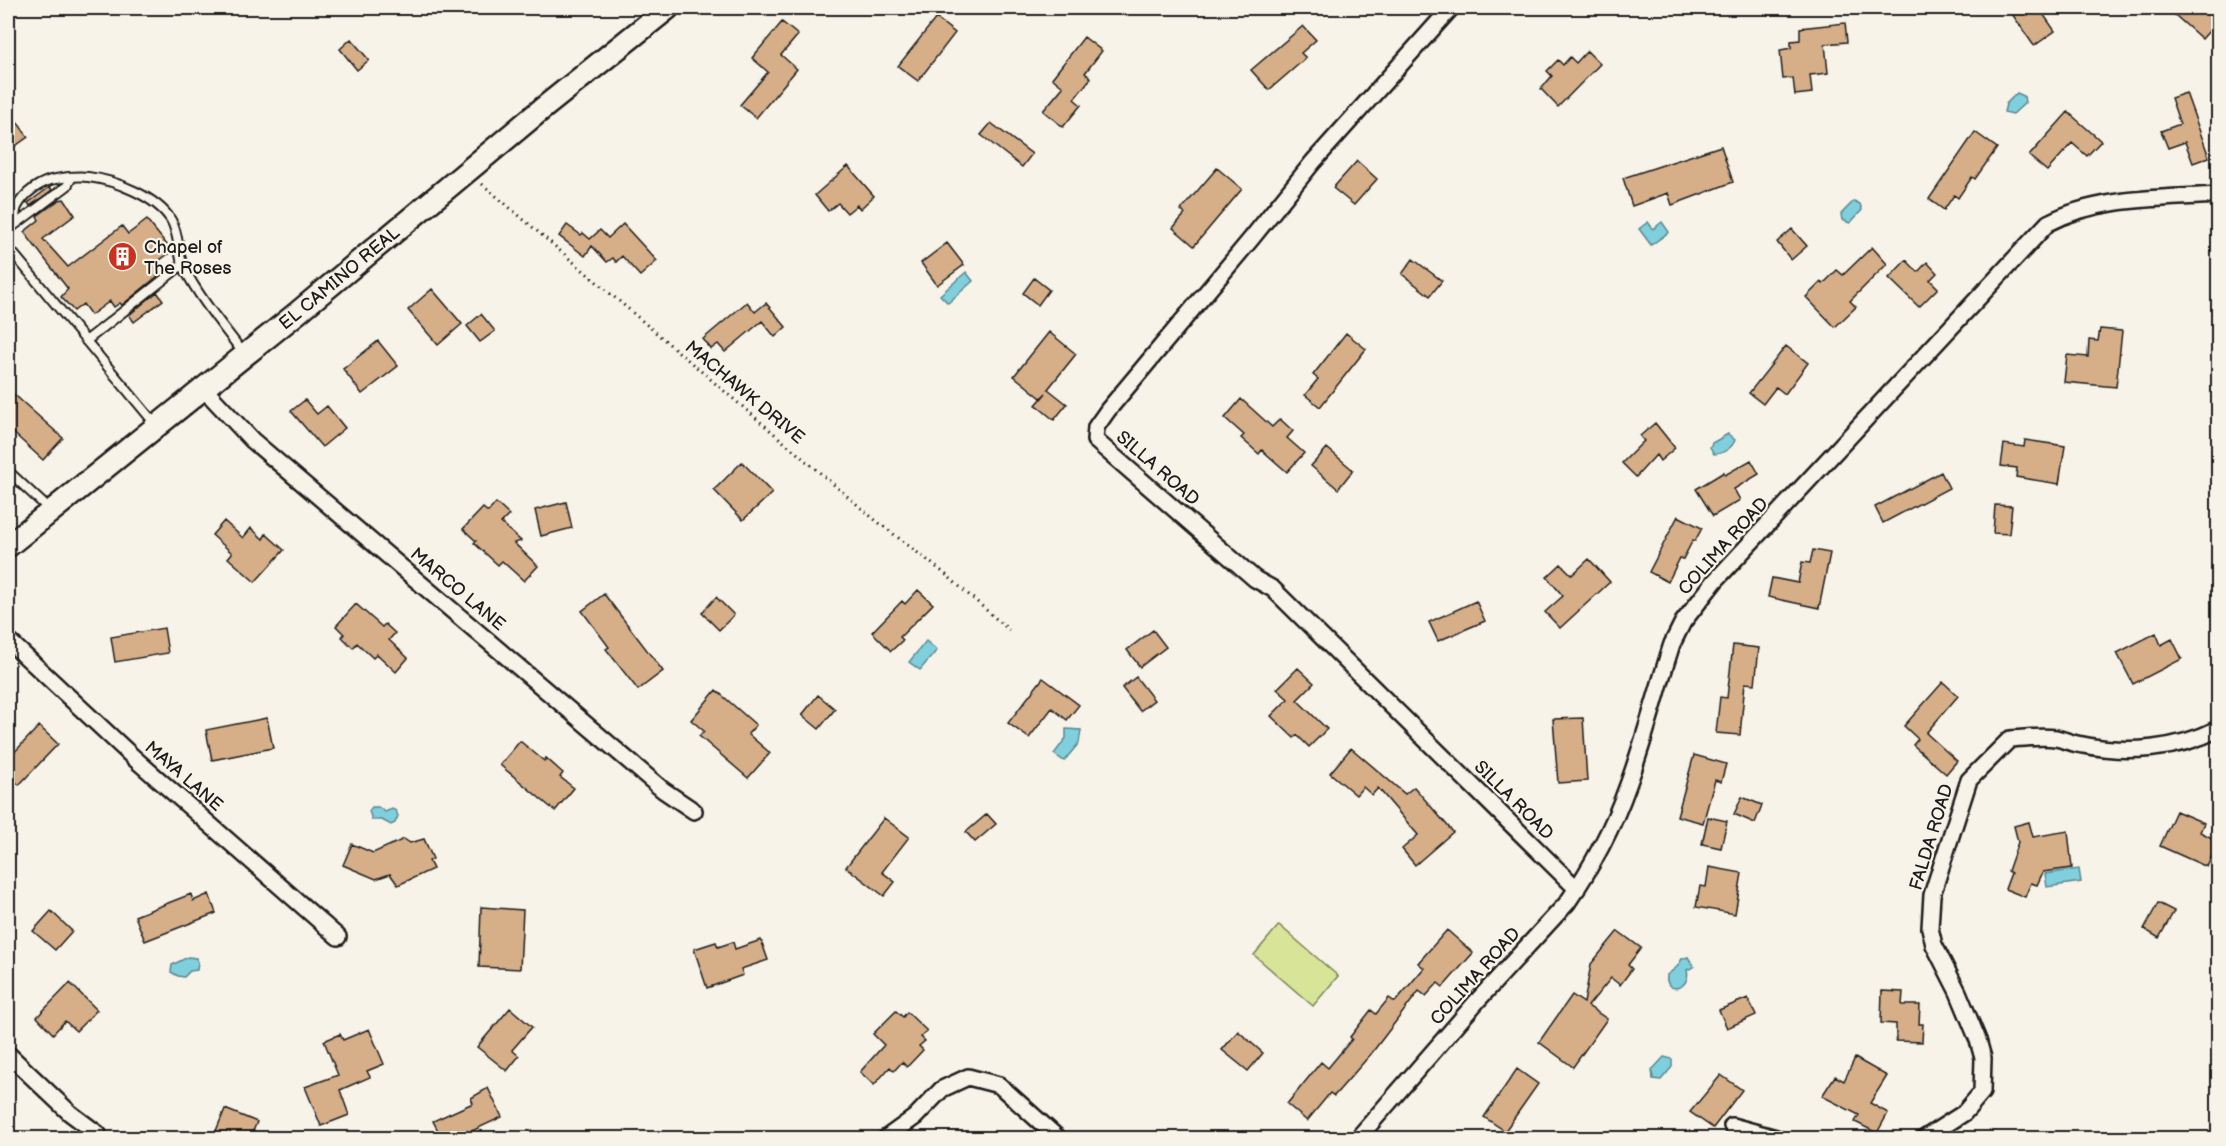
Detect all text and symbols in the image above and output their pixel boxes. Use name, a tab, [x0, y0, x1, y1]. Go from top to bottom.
street label: EL CAMINO REAL	[275, 222, 404, 334]
place label: Chapel of The Roses	[144, 237, 231, 279]
building icon: Chapel of The Roses	[107, 241, 139, 273]
street label: MACHAWK DRIVE	[681, 336, 809, 448]
street label: SILLA ROAD	[1112, 427, 1203, 510]
street label: COLIMA ROAD	[1674, 493, 1773, 599]
street label: MARCO LANE	[406, 544, 510, 635]
street label: MAYA LANE	[140, 737, 227, 816]
street label: SILLA ROAD	[1470, 756, 1558, 844]
street label: FALDA ROAD	[1905, 782, 1958, 893]
street label: COLIMA ROAD	[1426, 923, 1525, 1029]

